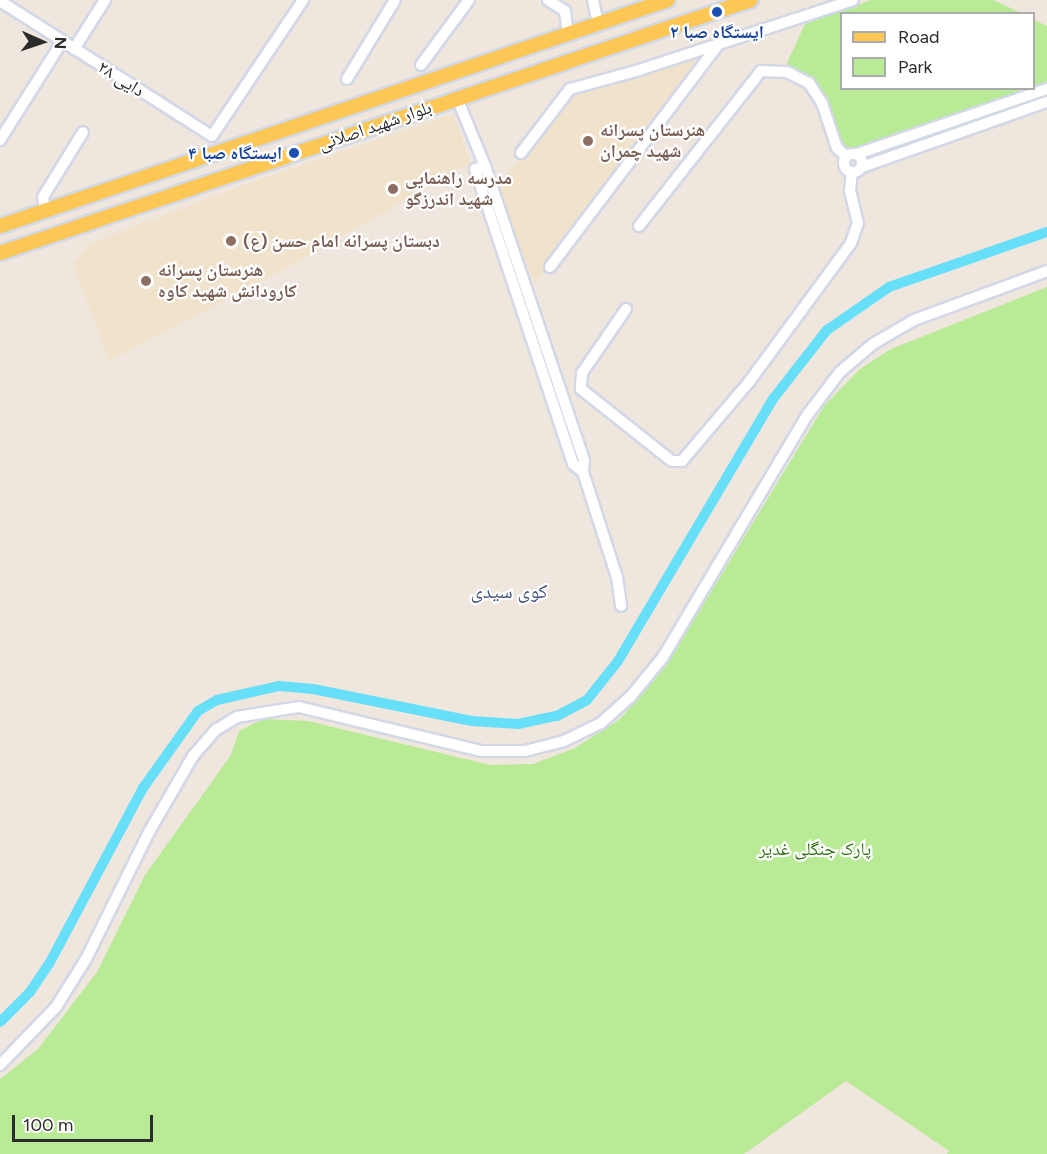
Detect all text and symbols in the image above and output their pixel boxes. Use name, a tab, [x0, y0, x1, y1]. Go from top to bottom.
marker: ایستگاه صبا ۲	[710, 5, 724, 19]
north arrow	[12, 12, 72, 72]
legend	[840, 12, 1035, 90]
place label: ایستگاه صبا ۲	[670, 21, 764, 43]
text: Road	[898, 26, 939, 48]
text: N	[51, 36, 70, 50]
street label: دایی ۲۸	[94, 56, 148, 102]
text: Park	[898, 56, 932, 78]
street label: بلوار شهید اصلانی	[316, 97, 434, 155]
place label: هنرستان پسرانه شهید چمران	[600, 120, 705, 162]
marker: هنرستان پسرانه شهید چمران	[581, 134, 595, 148]
place label: ایستگاه صبا ۴	[188, 142, 282, 164]
marker: ایستگاه صبا ۴	[287, 146, 301, 160]
place label: مدرسه راهنمایی شهید اندرزگو	[405, 168, 512, 210]
marker: مدرسه راهنمایی شهید اندرزگو	[386, 182, 400, 196]
place label: دبستان پسرانه امام حسن (ع)	[243, 230, 440, 252]
marker: دبستان پسرانه امام حسن (ع)	[224, 234, 238, 248]
place label: هنرستان پسرانه کارودانش شهید کاوه	[158, 260, 297, 302]
marker: هنرستان پسرانه کارودانش شهید کاوه	[139, 274, 153, 288]
district label: کوی سیدی	[470, 579, 548, 603]
park label: پارک جنگلی غدیر	[759, 838, 871, 860]
scale bar	[15, 1103, 156, 1141]
text: 100 m	[23, 1114, 73, 1136]

